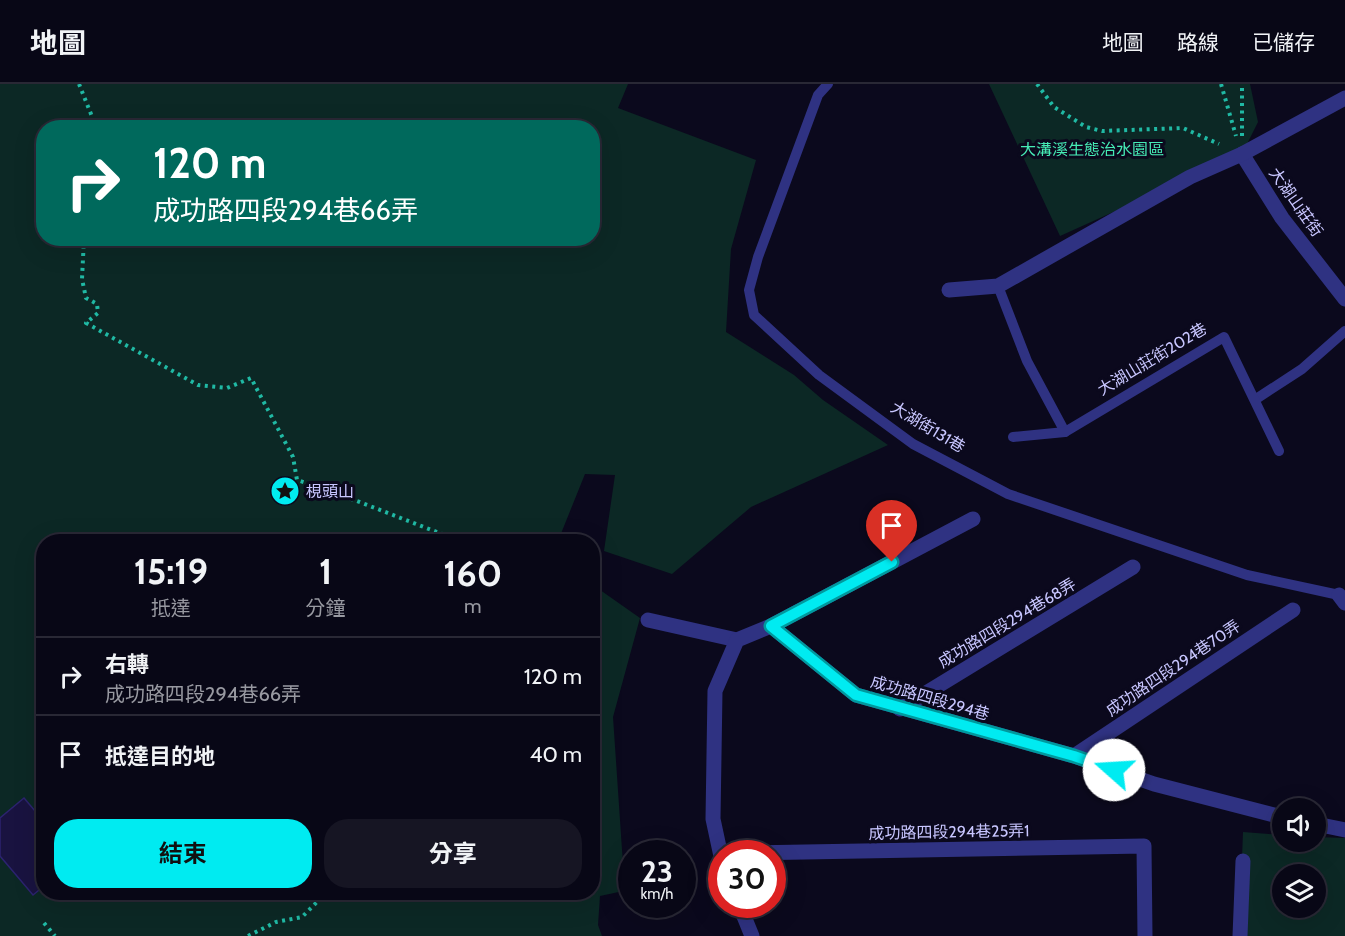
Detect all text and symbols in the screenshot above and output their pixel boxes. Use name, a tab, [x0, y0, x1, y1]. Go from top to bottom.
text: 地圖	[30, 26, 86, 60]
text: 地圖	[1102, 30, 1144, 55]
text: 路線	[1177, 30, 1219, 55]
text: 已儲存	[1252, 30, 1315, 55]
text: 120 m	[153, 137, 266, 189]
park label: 大溝溪生態治水園區	[1020, 140, 1164, 159]
icon: right	[54, 144, 132, 222]
street label: 大湖山莊街	[1265, 164, 1327, 240]
text: 成功路四段294巷66弄	[153, 194, 418, 227]
street label: 大湖山莊街202巷	[1094, 319, 1210, 399]
street label: 大湖街131巷	[887, 397, 969, 457]
place icon: 梘頭山	[269, 475, 301, 507]
place label: 梘頭山	[306, 482, 354, 501]
pin	[866, 500, 917, 562]
icon: arrive	[875, 509, 908, 542]
text: 15:19	[134, 549, 208, 593]
text: 1	[319, 549, 332, 593]
text: 160	[443, 551, 502, 595]
street label: 成功路四段294巷68弄	[935, 574, 1079, 672]
text: m	[464, 594, 482, 618]
text: 抵達	[151, 596, 191, 620]
text: 分鐘	[306, 596, 346, 620]
street label: 成功路四段294巷70弄	[1102, 616, 1244, 720]
text: 右轉	[105, 651, 149, 678]
icon: right	[54, 660, 87, 693]
text: 120 m	[524, 663, 582, 690]
street label: 成功路四段294巷	[868, 672, 992, 724]
text: 成功路四段294巷66弄	[105, 682, 301, 706]
icon: arrive	[54, 738, 87, 771]
position arrow	[1082, 738, 1146, 802]
text: 40 m	[530, 741, 582, 768]
text: 抵達目的地	[105, 743, 215, 770]
map controls	[1272, 798, 1326, 918]
button: sound	[1272, 798, 1326, 852]
button: 結束	[54, 819, 312, 888]
button: 分享	[324, 819, 582, 888]
street label: 成功路四段294巷25弄1	[868, 821, 1030, 843]
speed limit sign: 30	[708, 840, 786, 918]
text: 23	[641, 853, 673, 890]
button: layers	[1272, 864, 1326, 918]
text: km/h	[641, 885, 673, 903]

